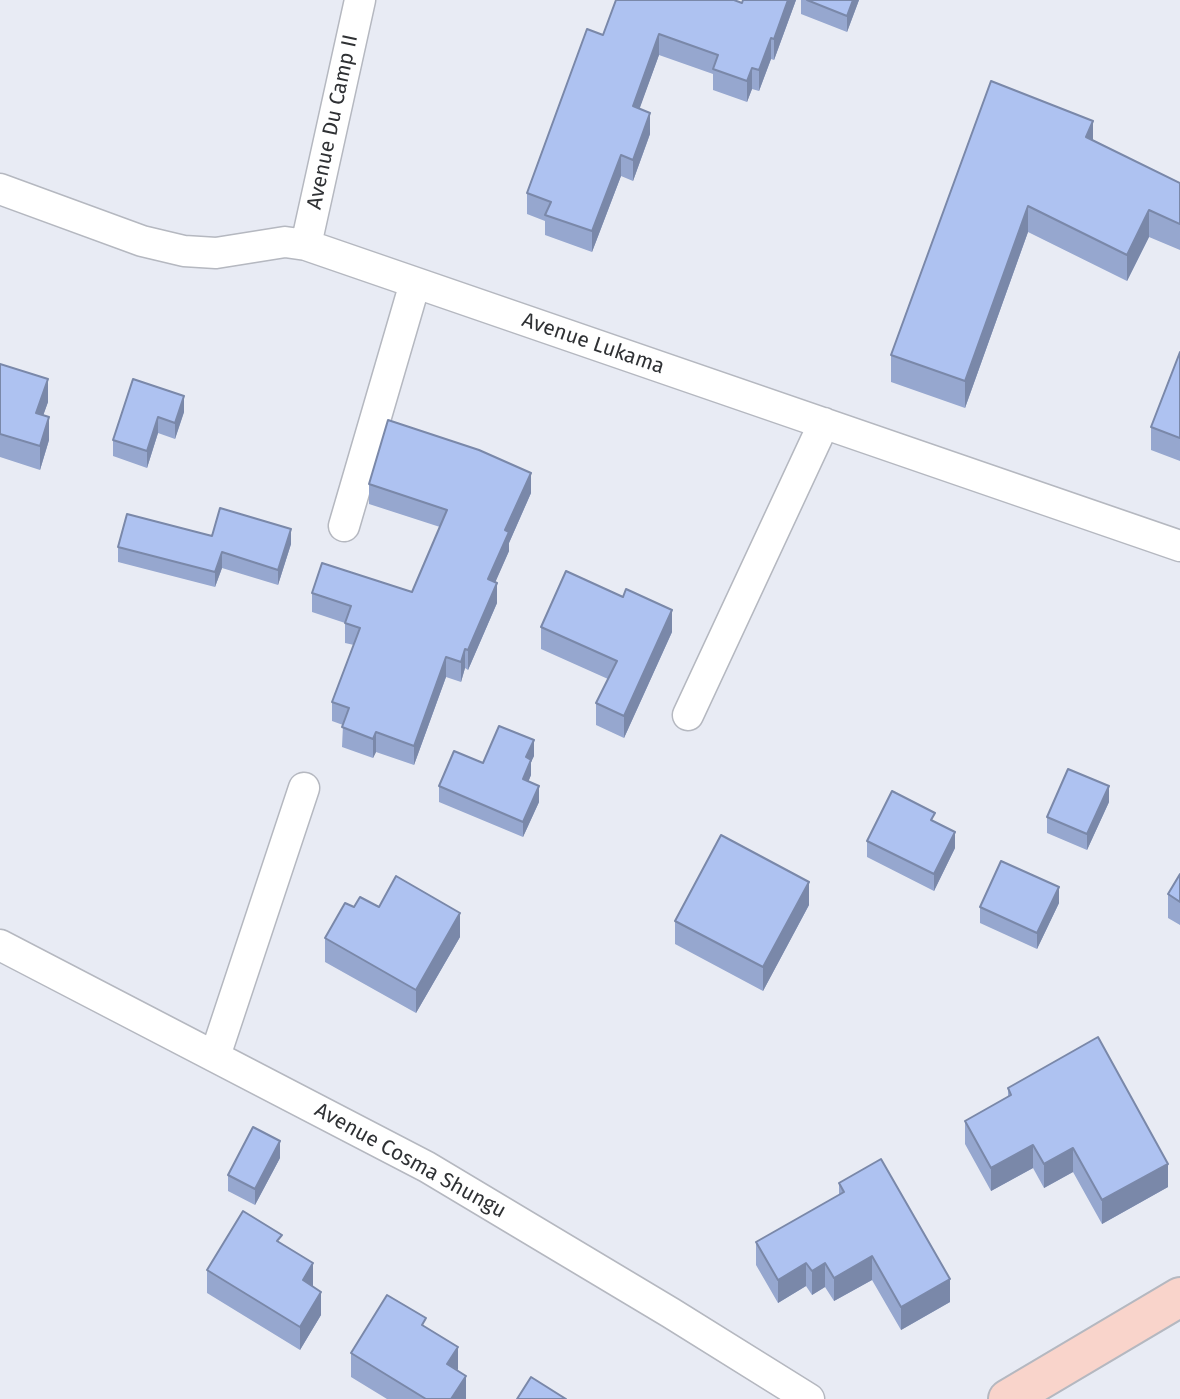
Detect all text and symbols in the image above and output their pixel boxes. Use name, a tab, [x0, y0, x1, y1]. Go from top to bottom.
street label: Avenue Du Camp II	[302, 32, 364, 212]
street label: Avenue Lukama	[518, 308, 668, 380]
street label: Avenue Cosma Shungu	[310, 1098, 510, 1224]

